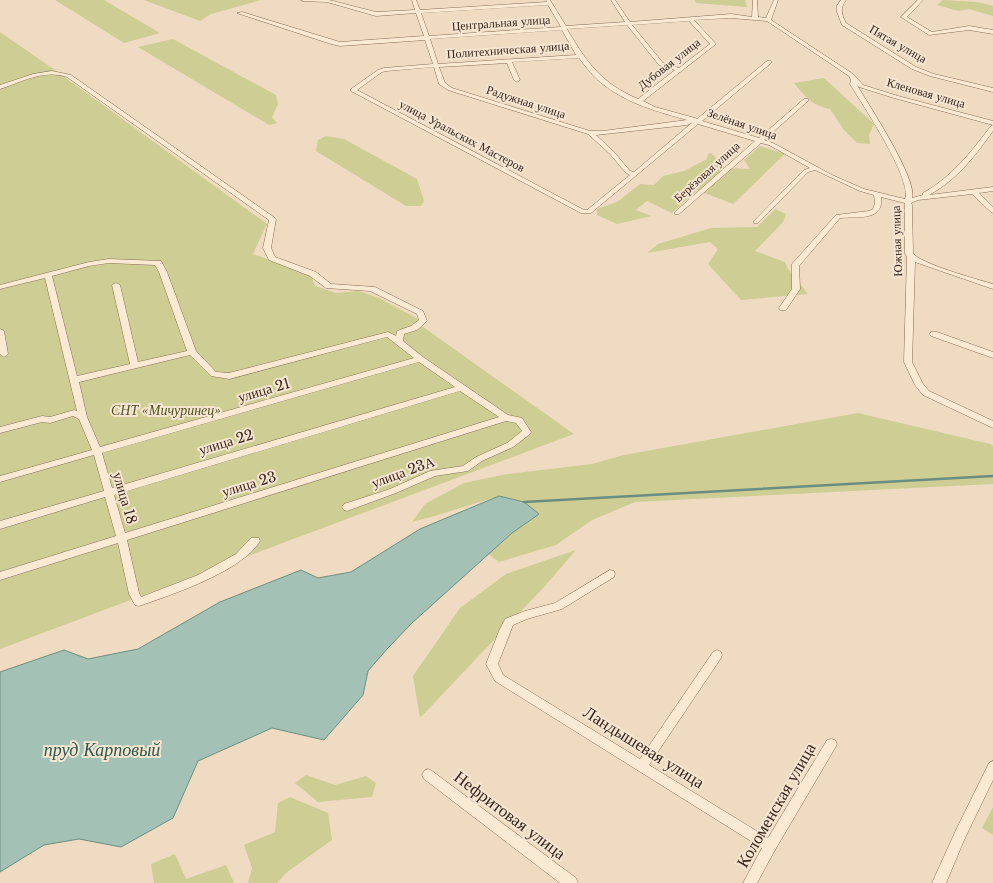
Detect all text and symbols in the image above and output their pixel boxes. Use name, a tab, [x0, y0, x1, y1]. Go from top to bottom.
street label: Центральная улица	[451, 12, 552, 33]
street label: Пятая улица	[867, 21, 930, 66]
street label: Дубовая улица	[634, 34, 704, 93]
street label: Политехническая улица	[446, 38, 570, 61]
street label: Кленовая улица	[885, 74, 968, 111]
street label: Радужная улица	[485, 82, 568, 122]
street label: улица Уральских Мастеров	[397, 96, 528, 175]
street label: Зелёная улица	[705, 105, 780, 143]
street label: Берёзовая улица	[671, 138, 743, 205]
street label: Южная улица	[888, 205, 905, 277]
street label: улица 21	[236, 374, 292, 406]
park label: СНТ «Мичуринец»	[111, 401, 221, 419]
street label: улица 22	[197, 425, 255, 459]
street label: улица 23А	[369, 452, 438, 492]
street label: улица 23	[220, 467, 278, 501]
street label: улица 18	[109, 470, 141, 526]
street label: Ландышевая улица	[579, 702, 709, 793]
water label: пруд Карповый	[44, 739, 160, 761]
street label: Коломенская улица	[732, 739, 821, 871]
street label: Нефритовая улица	[450, 767, 570, 864]

